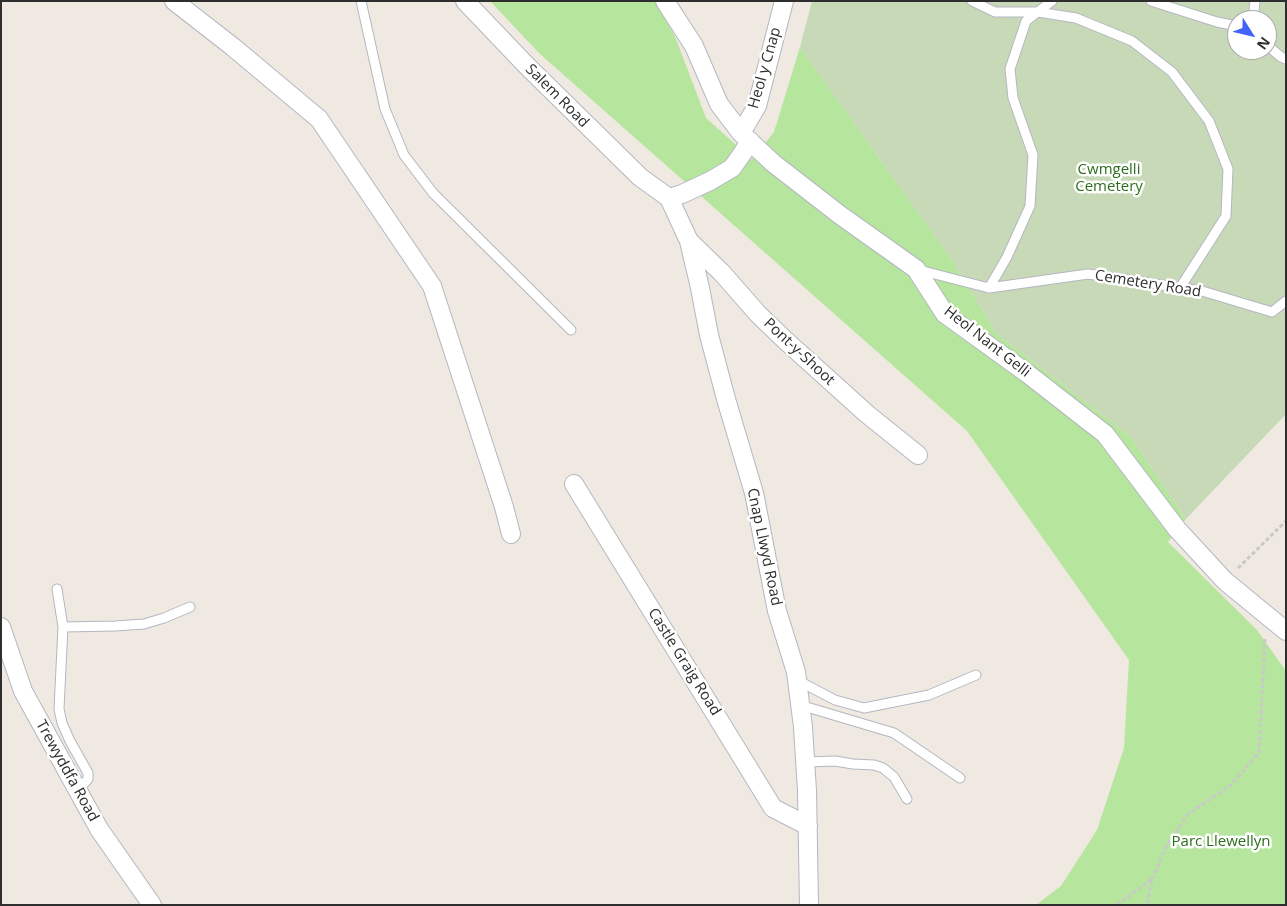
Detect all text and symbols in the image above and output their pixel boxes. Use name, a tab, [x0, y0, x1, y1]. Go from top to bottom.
north arrow	[1227, 10, 1277, 60]
street label: Heol y Cnap	[745, 25, 785, 111]
text: N	[1253, 33, 1275, 54]
street label: Salem Road	[522, 61, 592, 131]
park label: Cwmgelli Cemetery	[1075, 161, 1143, 196]
street label: Cemetery Road	[1094, 267, 1202, 301]
street label: Heol Nant Gelli	[940, 303, 1034, 381]
street label: Pont-y-Shoot	[760, 315, 838, 389]
street label: Cnap Llwyd Road	[743, 487, 785, 607]
street label: Castle Graig Road	[644, 605, 724, 719]
street label: Trewyddfa Road	[32, 717, 102, 825]
park label: Parc Llewellyn	[1172, 833, 1270, 851]

